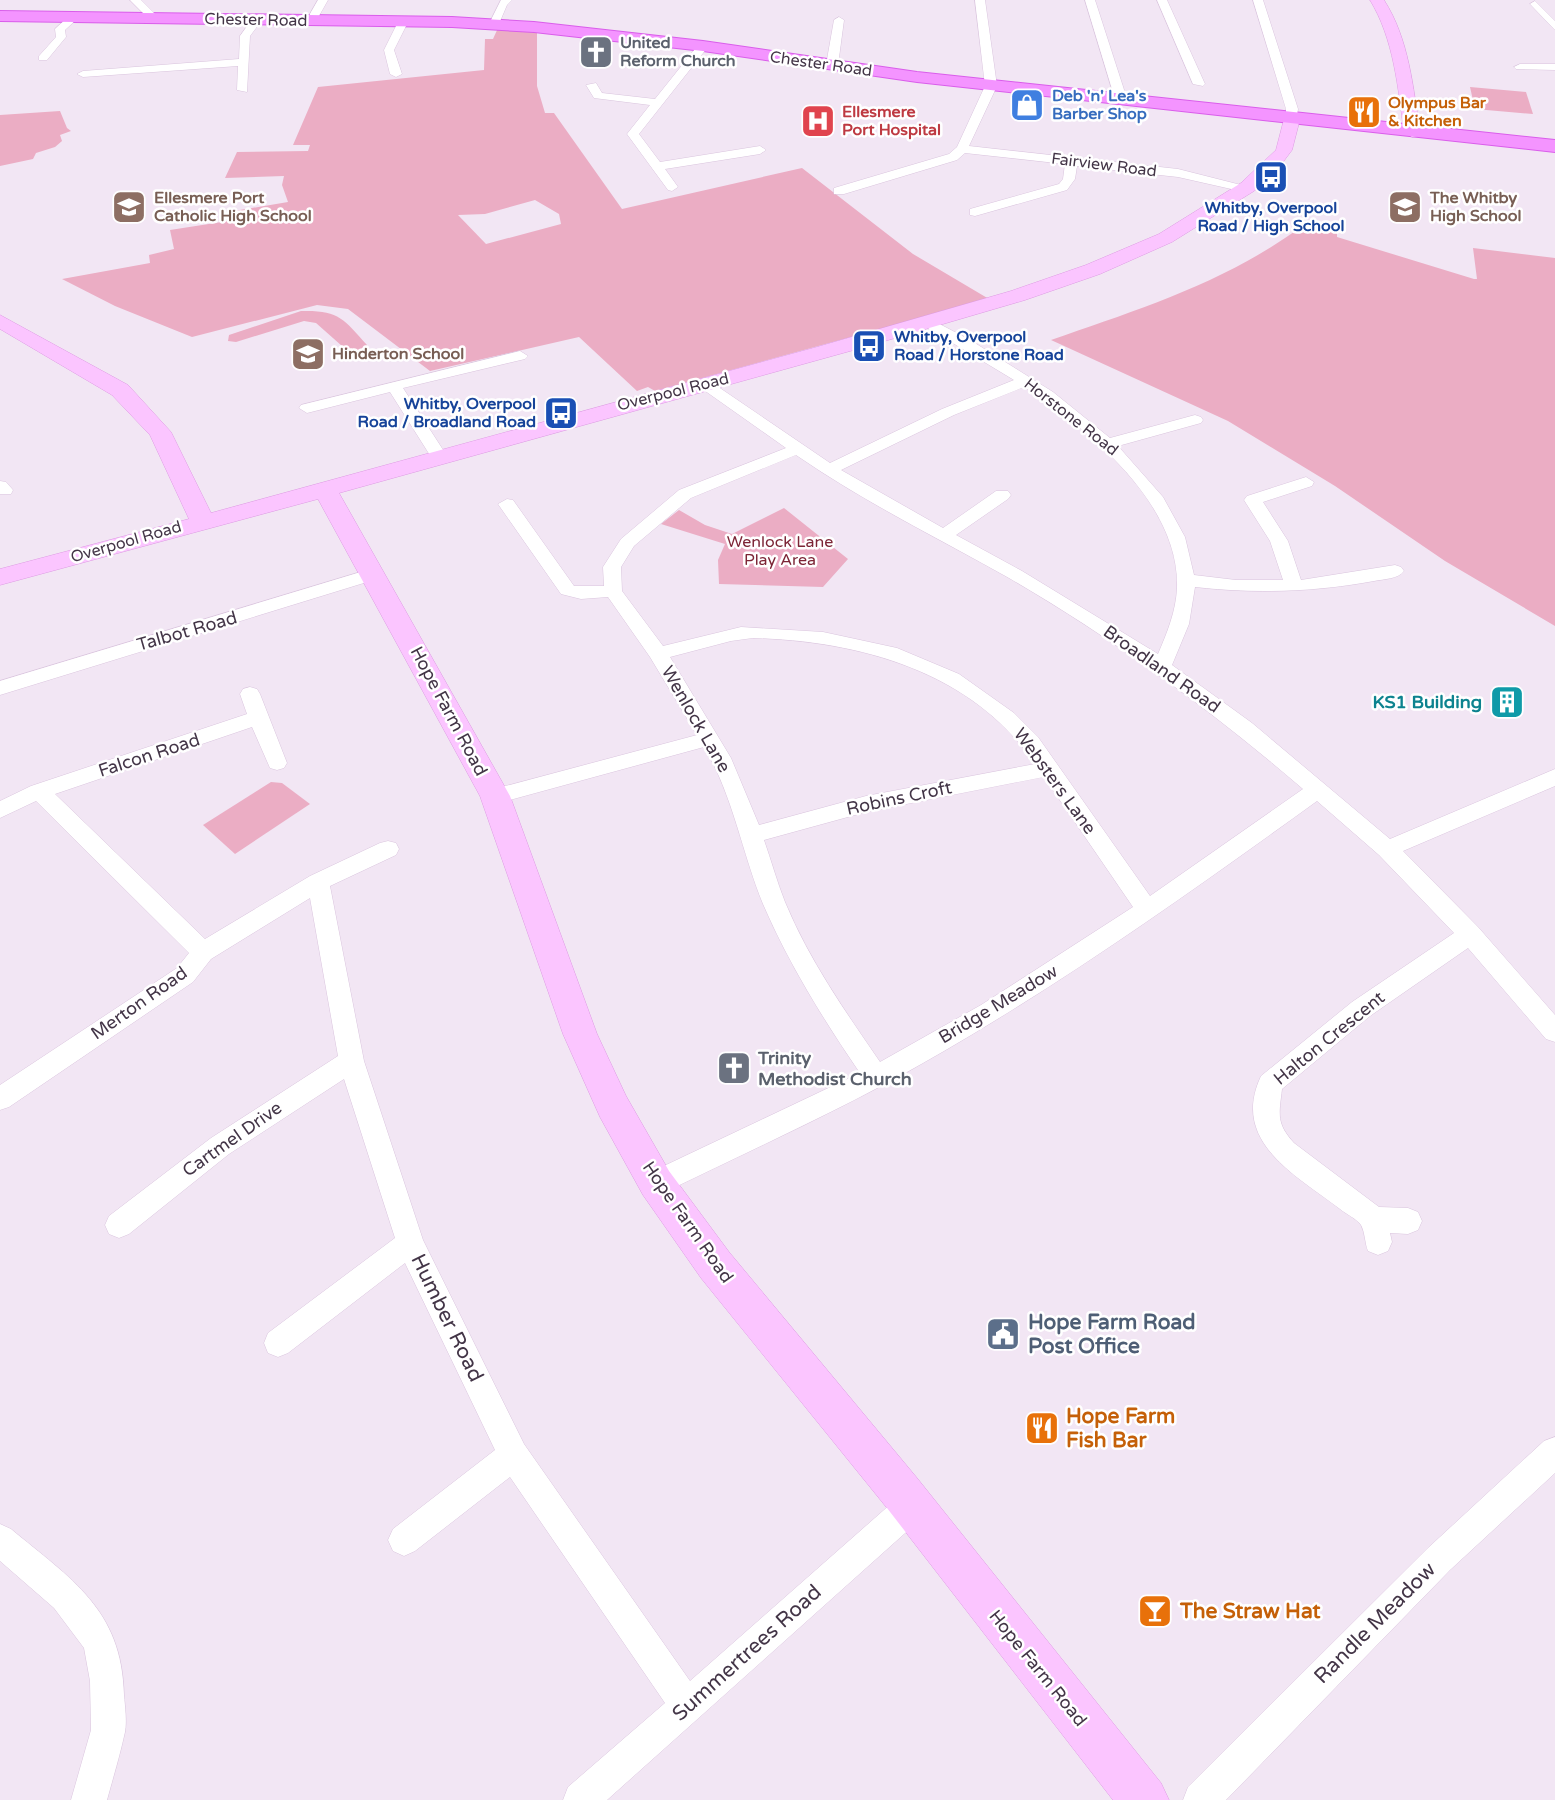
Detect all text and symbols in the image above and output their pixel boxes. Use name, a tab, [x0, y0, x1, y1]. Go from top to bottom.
street label: Chester Road	[204, 9, 308, 31]
church icon: United Reform Church	[577, 33, 615, 71]
place label: United Reform Church	[620, 33, 736, 71]
street label: Chester Road	[769, 47, 873, 81]
shop icon: Deb 'n' Lea's Barber Shop	[1008, 86, 1046, 124]
place label: Deb 'n' Lea's Barber Shop	[1052, 86, 1147, 124]
restaurant icon: Olympus Bar & Kitchen	[1345, 93, 1383, 131]
place label: Olympus Bar & Kitchen	[1388, 93, 1487, 131]
hospital icon: Ellesmere Port Hospital	[799, 102, 837, 140]
place label: Ellesmere Port Hospital	[842, 102, 941, 140]
street label: Fairview Road	[1050, 149, 1158, 181]
bus stop icon: Whitby, Overpool Road / High School	[1252, 158, 1290, 196]
school or university icon: Ellesmere Port Catholic High School	[110, 188, 148, 226]
place label: Ellesmere Port Catholic High School	[154, 188, 312, 226]
school or university icon: The Whitby High School	[1386, 188, 1424, 226]
place label: The Whitby High School	[1429, 188, 1521, 226]
place label: Whitby, Overpool Road / High School	[1197, 198, 1345, 236]
bus stop icon: Whitby, Overpool Road / Horstone Road	[850, 327, 888, 365]
place label: Whitby, Overpool Road / Horstone Road	[894, 327, 1064, 365]
school or university icon: Hinderton School	[289, 335, 327, 373]
place label: Hinderton School	[332, 344, 464, 364]
street label: Overpool Road	[615, 368, 731, 416]
street label: Horstone Road	[1020, 374, 1122, 460]
place label: Whitby, Overpool Road / Broadland Road	[358, 394, 536, 432]
bus stop icon: Whitby, Overpool Road / Broadland Road	[542, 394, 580, 432]
street label: Overpool Road	[68, 517, 184, 567]
park label: Wenlock Lane Play Area	[727, 532, 833, 570]
street label: Talbot Road	[134, 606, 240, 656]
street label: Broadland Road	[1099, 620, 1225, 718]
street label: Hope Farm Road	[406, 642, 492, 780]
street label: Wenlock Lane	[657, 662, 735, 776]
building icon: KS1 Building	[1488, 683, 1526, 721]
place label: KS1 Building	[1372, 691, 1482, 713]
street label: Websters Lane	[1009, 723, 1101, 839]
street label: Falcon Road	[95, 728, 203, 782]
street label: Robins Croft	[844, 776, 954, 820]
street label: Bridge Meadow	[934, 960, 1062, 1048]
street label: Merton Road	[86, 962, 192, 1044]
street label: Halton Crescent	[1269, 986, 1389, 1090]
place label: Trinity Methodist Church	[757, 1047, 912, 1090]
church icon: Trinity Methodist Church	[715, 1049, 753, 1087]
street label: Cartmel Drive	[178, 1097, 286, 1181]
street label: Hope Farm Road	[638, 1157, 738, 1287]
street label: Humber Road	[405, 1250, 489, 1386]
place label: Hope Farm Road Post Office	[1028, 1310, 1195, 1359]
public building icon: Hope Farm Road Post Office	[984, 1315, 1022, 1353]
place label: Hope Farm Fish Bar	[1066, 1404, 1175, 1453]
restaurant icon: Hope Farm Fish Bar	[1023, 1409, 1061, 1447]
street label: Randle Meadow	[1309, 1557, 1441, 1689]
street label: Summertrees Road	[667, 1580, 827, 1726]
bar icon: The Straw Hat	[1136, 1592, 1174, 1630]
place label: The Straw Hat	[1179, 1599, 1320, 1624]
street label: Hope Farm Road	[984, 1605, 1092, 1731]

